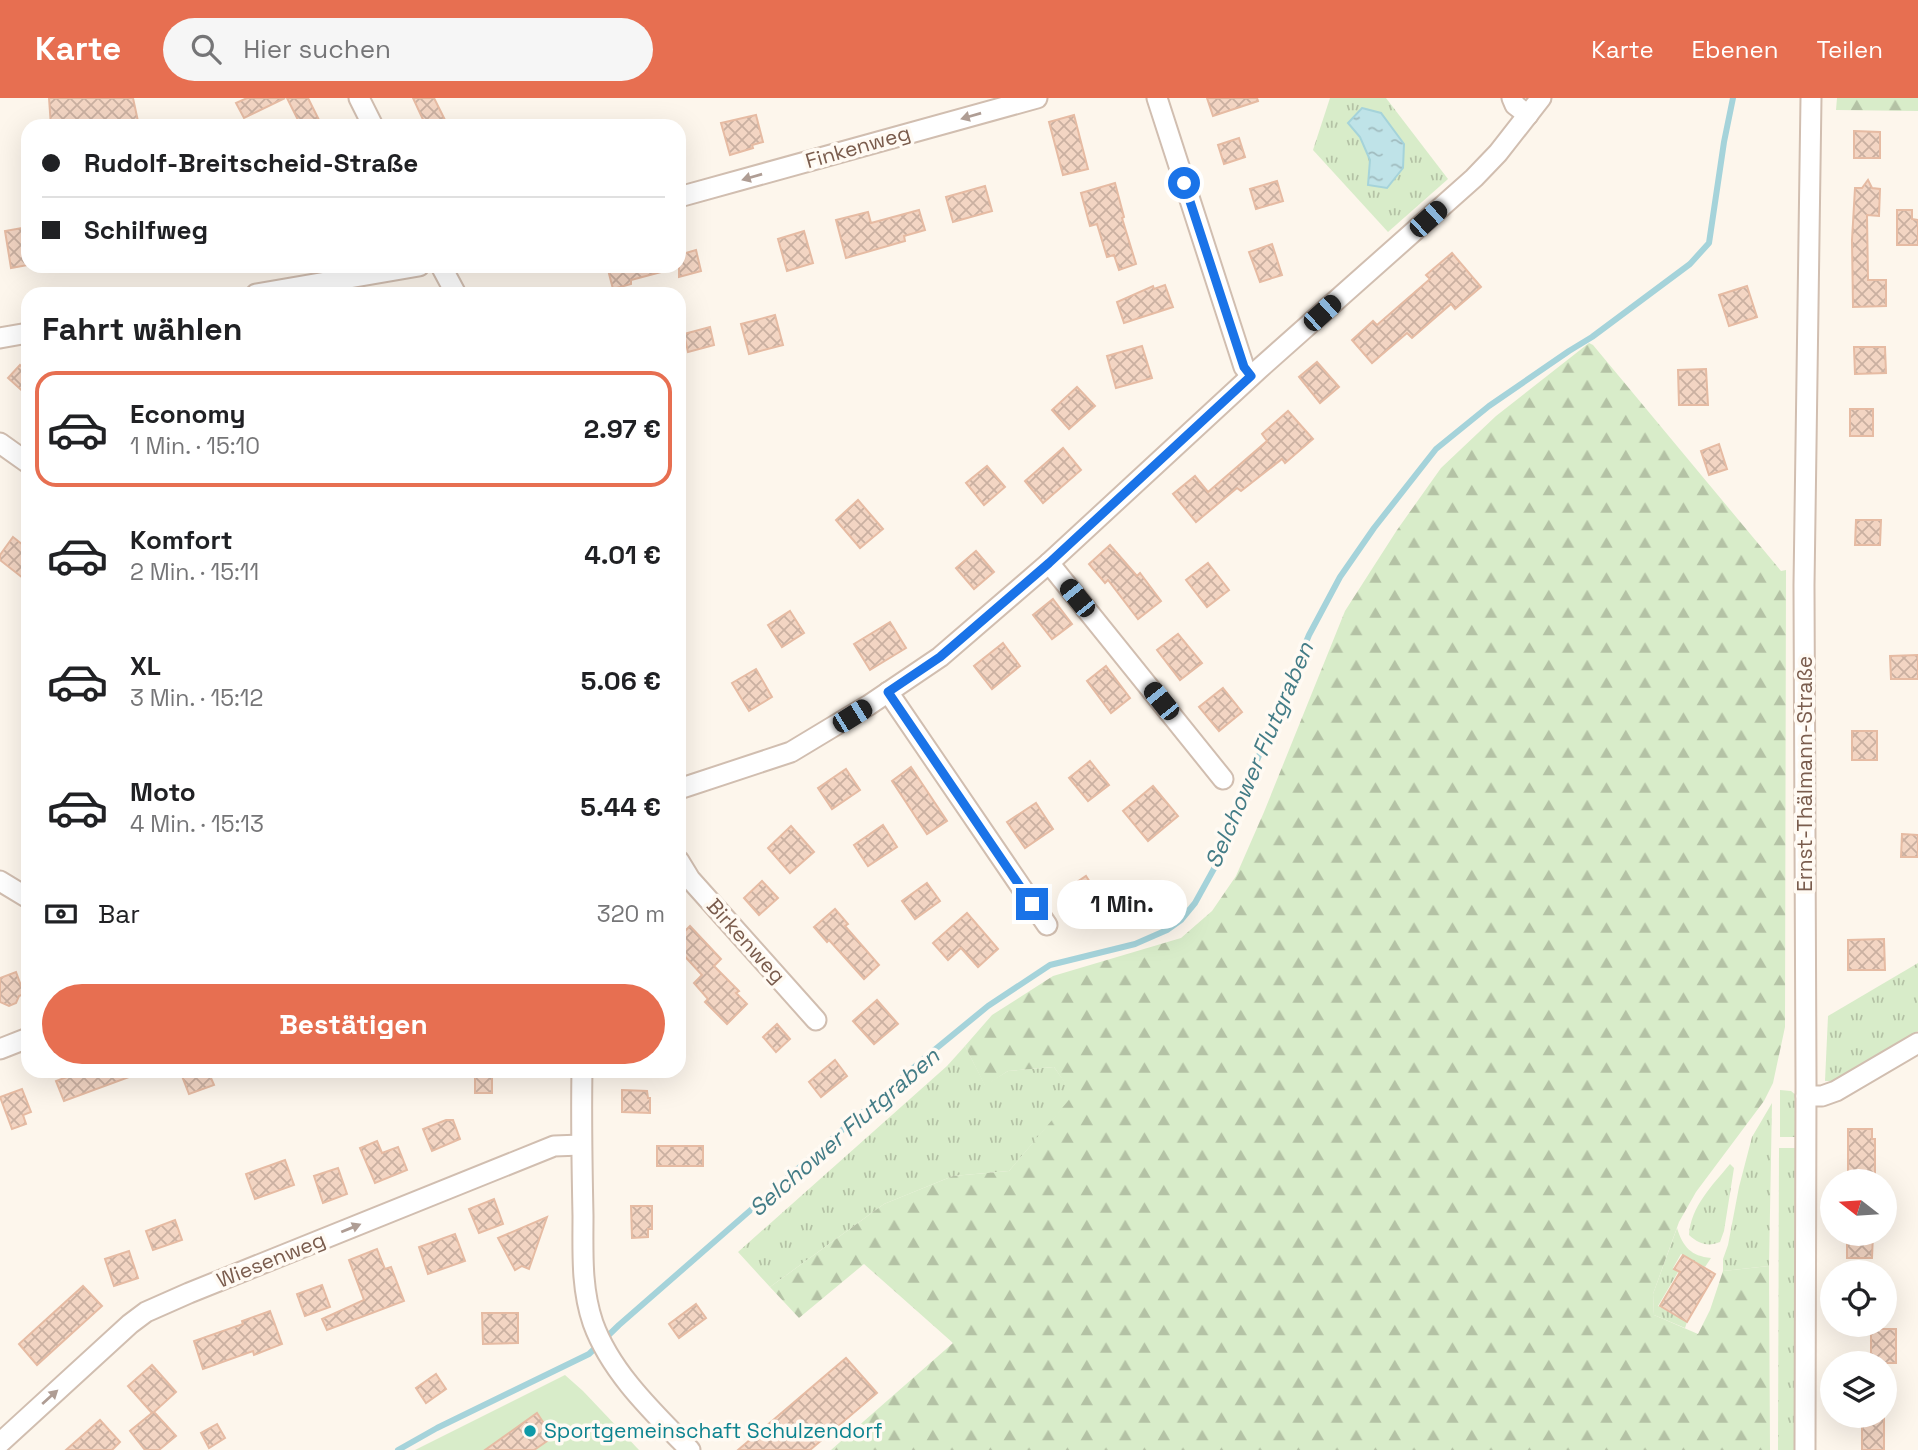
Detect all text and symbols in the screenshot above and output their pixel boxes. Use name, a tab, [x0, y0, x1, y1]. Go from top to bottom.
search box	[163, 18, 653, 81]
text: Karte	[35, 28, 121, 70]
icon: search	[187, 30, 225, 68]
text: Hier suchen	[243, 32, 391, 66]
text: Karte	[1591, 34, 1654, 65]
text: Ebenen	[1692, 34, 1778, 65]
text: Teilen	[1816, 34, 1883, 65]
one-way arrow	[961, 111, 982, 121]
street label: Finkenweg	[802, 119, 913, 174]
text: Rudolf-Breitscheid-Straße	[84, 146, 418, 180]
route start	[1168, 167, 1200, 199]
one-way arrow	[742, 172, 763, 182]
car	[1406, 197, 1451, 241]
text: Schilfweg	[84, 213, 208, 247]
car	[1300, 291, 1345, 335]
text: Fahrt wählen	[42, 309, 242, 349]
text: Economy	[130, 397, 246, 431]
icon: car	[46, 398, 109, 461]
text: 2.97 €	[584, 412, 661, 446]
text: 1 Min. · 15:10	[130, 431, 260, 461]
text: Komfort	[130, 523, 233, 557]
icon: car	[46, 524, 109, 587]
text: 4.01 €	[584, 538, 661, 572]
text: 2 Min. · 15:11	[130, 557, 259, 587]
car	[1056, 575, 1099, 621]
water label: Selchower Flutgraben	[1198, 637, 1321, 873]
text: XL	[130, 649, 161, 683]
icon: car	[46, 650, 109, 713]
street label: Ernst-Thälmann-Straße	[1791, 656, 1818, 892]
text: 5.06 €	[581, 664, 661, 698]
car	[1140, 678, 1183, 724]
text: 3 Min. · 15:12	[130, 683, 263, 713]
car	[829, 696, 876, 736]
text: Moto	[130, 775, 196, 809]
icon: car	[46, 776, 109, 839]
text: 5.44 €	[580, 790, 661, 824]
text: 4 Min. · 15:13	[130, 809, 264, 839]
callout: 1 Min.	[1056, 880, 1186, 928]
route end	[1016, 888, 1048, 920]
text: 1 Min.	[1090, 889, 1154, 919]
street label: Birkenweg	[701, 892, 792, 989]
icon: cash	[42, 895, 80, 933]
text: Bar	[98, 897, 140, 931]
text: 320 m	[597, 899, 665, 929]
button: Bestätigen	[42, 984, 665, 1064]
water label: Selchower Flutgraben	[743, 1040, 946, 1223]
north arrow	[1820, 1169, 1897, 1246]
map controls	[1820, 1169, 1897, 1428]
one-way arrow	[341, 1222, 362, 1233]
street label: Wiesenweg	[213, 1226, 329, 1294]
button: locate	[1820, 1260, 1897, 1337]
button: layers	[1820, 1351, 1897, 1428]
one-way arrow	[41, 1389, 59, 1405]
place label: Sportgemeinschaft Schulzendorf	[544, 1417, 883, 1444]
marker: Sportgemeinschaft Schulzendorf	[522, 1423, 538, 1439]

